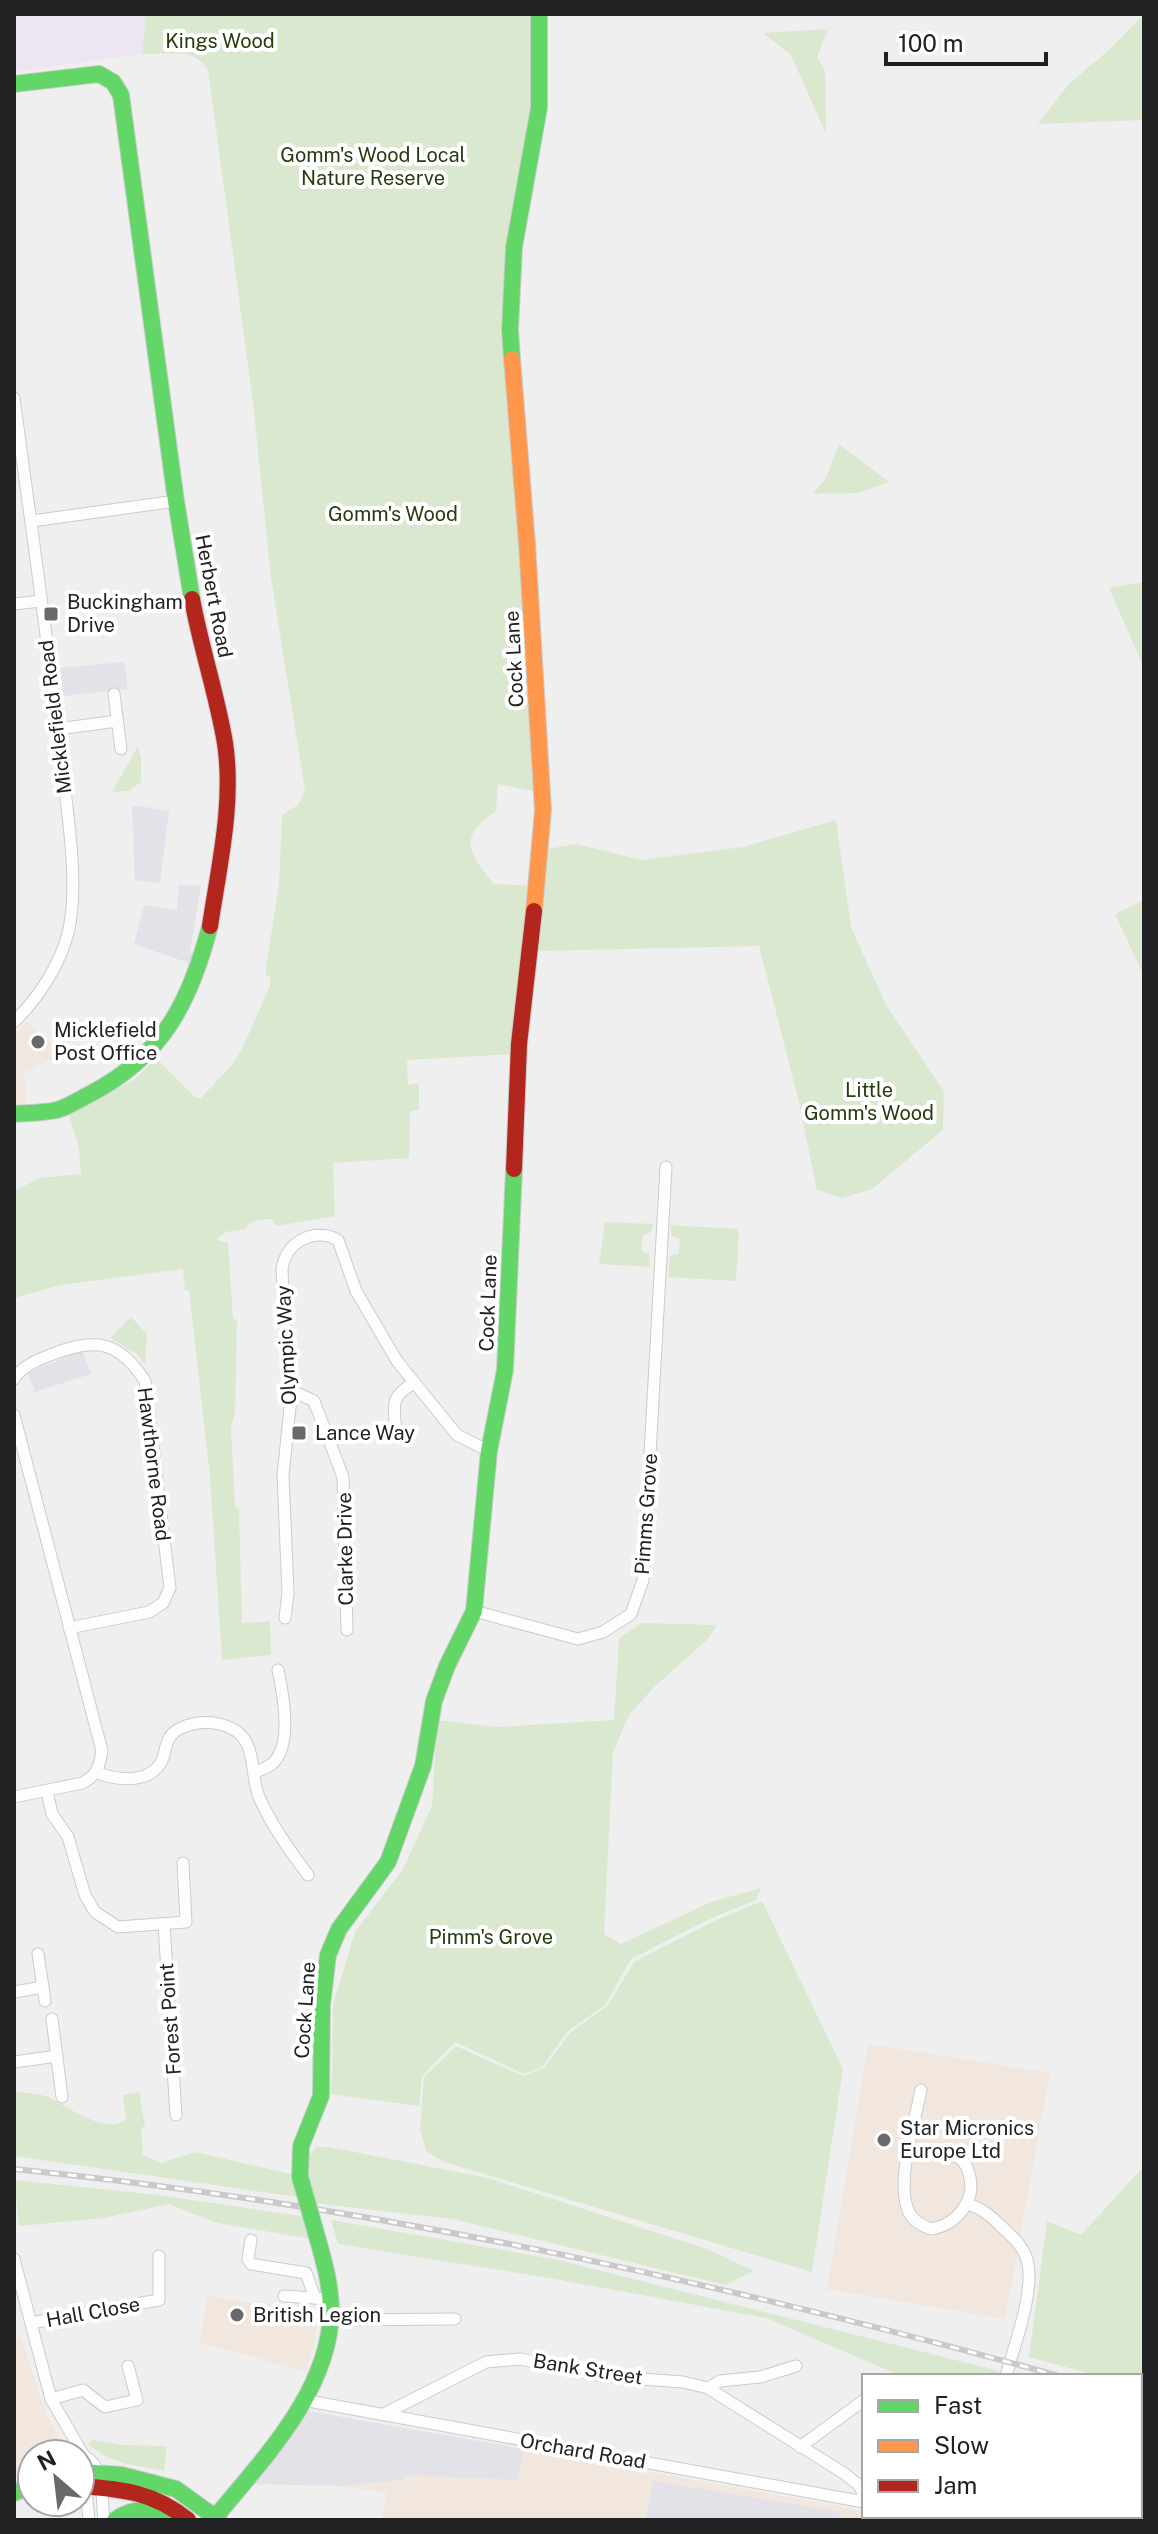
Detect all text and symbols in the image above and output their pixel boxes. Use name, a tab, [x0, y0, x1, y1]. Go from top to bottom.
scale bar	[886, 16, 1046, 66]
park label: Kings Wood	[165, 29, 275, 53]
text: 100 m	[898, 29, 964, 57]
park label: Gomm's Wood Local Nature Reserve	[280, 143, 466, 190]
park label: Gomm's Wood	[328, 502, 458, 526]
street label: Herbert Road	[190, 532, 238, 660]
place label: Buckingham Drive	[67, 590, 183, 637]
marker: Buckingham Drive	[42, 605, 60, 623]
street label: Cock Lane	[499, 610, 529, 708]
street label: Micklefield Road	[34, 639, 76, 795]
place label: Micklefield Post Office	[54, 1018, 157, 1065]
marker: Micklefield Post Office	[29, 1033, 47, 1051]
park label: Little Gomm's Wood	[804, 1078, 934, 1125]
street label: Cock Lane	[474, 1254, 502, 1352]
street label: Olympic Way	[271, 1284, 301, 1405]
street label: Hawthorne Road	[133, 1386, 175, 1542]
place label: Lance Way	[315, 1421, 415, 1445]
marker: Lance Way	[290, 1424, 308, 1442]
street label: Pimms Grove	[630, 1452, 662, 1576]
street label: Clarke Drive	[332, 1492, 358, 1606]
park label: Pimm's Grove	[429, 1925, 553, 1949]
street label: Cock Lane	[290, 1961, 320, 2059]
street label: Forest Point	[154, 1962, 186, 2076]
place label: Star Micronics Europe Ltd	[900, 2116, 1034, 2163]
marker: Star Micronics Europe Ltd	[875, 2131, 893, 2149]
street label: Hall Close	[44, 2292, 142, 2332]
place label: British Legion	[253, 2303, 381, 2327]
marker: British Legion	[228, 2306, 246, 2324]
street label: Bank Street	[532, 2349, 644, 2389]
legend	[862, 2374, 1142, 2518]
text: Fast	[934, 2391, 982, 2419]
street label: Orchard Road	[518, 2428, 648, 2474]
text: Slow	[934, 2431, 989, 2459]
north arrow	[16, 2438, 96, 2518]
text: N	[33, 2445, 60, 2476]
text: Jam	[934, 2471, 977, 2499]

